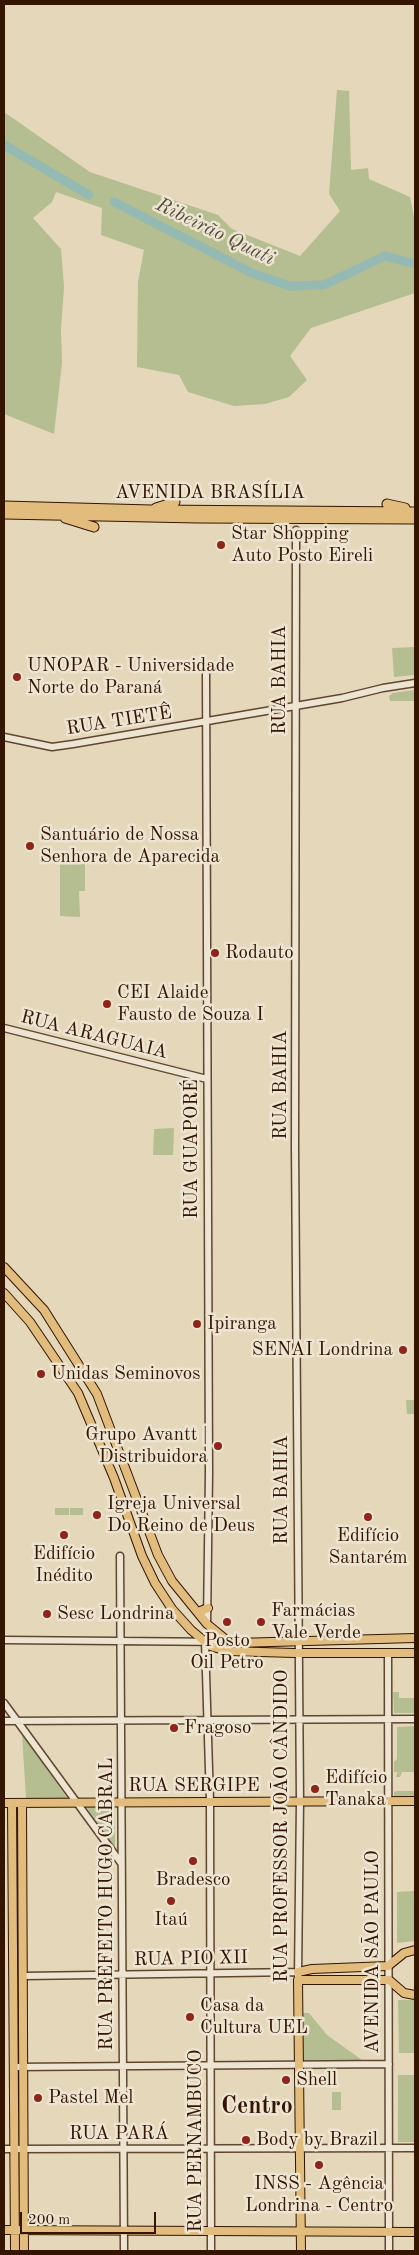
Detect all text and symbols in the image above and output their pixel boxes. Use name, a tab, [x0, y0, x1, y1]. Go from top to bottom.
water label: Ribeirão Quati	[152, 193, 278, 271]
street label: AVENIDA BRASÍLIA	[115, 482, 305, 504]
place label: Star Shopping Auto Posto Eireli	[231, 523, 373, 567]
marker: Star Shopping Auto Posto Eireli	[215, 539, 227, 551]
street label: RUA BAHIA	[269, 625, 291, 735]
place label: UNOPAR - Universidade Norte do Paraná	[27, 655, 234, 699]
marker: UNOPAR - Universidade Norte do Paraná	[11, 671, 23, 683]
street label: RUA TIETÊ	[65, 701, 173, 741]
place label: Santuário de Nossa Senhora de Aparecida	[40, 824, 220, 868]
marker: Santuário de Nossa Senhora de Aparecida	[24, 840, 36, 852]
place label: Rodauto	[225, 942, 294, 964]
marker: Rodauto	[209, 947, 221, 959]
place label: CEI Alaide Fausto de Souza I	[117, 982, 264, 1026]
marker: CEI Alaide Fausto de Souza I	[101, 998, 113, 1010]
street label: RUA ARAGUAIA	[18, 1006, 170, 1064]
street label: RUA BAHIA	[270, 1030, 292, 1140]
street label: RUA GUAPORÉ	[181, 1079, 203, 1219]
place label: Ipiranga	[207, 1313, 277, 1335]
marker: Ipiranga	[191, 1318, 203, 1330]
place label: SENAI Londrina	[252, 1339, 393, 1361]
marker: SENAI Londrina	[397, 1344, 409, 1356]
place label: Unidas Seminovos	[51, 1363, 201, 1385]
marker: Unidas Seminovos	[35, 1368, 47, 1380]
place label: Grupo Avantt | Distribuidora	[85, 1424, 208, 1468]
street label: RUA BAHIA	[271, 1435, 293, 1545]
marker: Grupo Avantt | Distribuidora	[212, 1440, 224, 1452]
place label: Igreja Universal Do Reino de Deus	[107, 1493, 255, 1537]
marker: Igreja Universal Do Reino de Deus	[91, 1509, 103, 1521]
marker: Edifício Santarém	[362, 1511, 374, 1523]
place label: Edifício Santarém	[328, 1525, 408, 1569]
marker: Edifício Inédito	[58, 1529, 70, 1541]
place label: Edifício Inédito	[33, 1543, 95, 1587]
place label: Farmácias Vale Verde	[271, 1600, 361, 1644]
place label: Sesc Londrina	[57, 1603, 174, 1625]
marker: Sesc Londrina	[41, 1608, 53, 1620]
marker: Posto Oil Petro	[221, 1616, 233, 1628]
marker: Farmácias Vale Verde	[255, 1616, 267, 1628]
place label: Posto Oil Petro	[190, 1630, 264, 1674]
street label: RUA PROFESSOR JOÃO CÂNDIDO	[271, 1669, 293, 1983]
place label: Fragoso	[184, 1717, 251, 1739]
marker: Fragoso	[168, 1722, 180, 1734]
street label: RUA PREFEITO HUGO CABRAL	[96, 1758, 118, 2050]
place label: Edifício Tanaka	[325, 1767, 387, 1811]
street label: RUA SERGIPE	[128, 1775, 260, 1797]
marker: Edifício Tanaka	[309, 1783, 321, 1795]
street label: AVENIDA SÃO PAULO	[362, 1850, 384, 2054]
marker: Bradesco	[187, 1855, 199, 1867]
place label: Bradesco	[156, 1869, 230, 1891]
marker: Itaú	[165, 1895, 177, 1907]
place label: Itaú	[154, 1909, 188, 1931]
street label: RUA PIO XII	[134, 1947, 248, 1971]
place label: Casa da Cultura UEL	[200, 1995, 308, 2039]
marker: Casa da Cultura UEL	[184, 2011, 196, 2023]
street label: RUA PERNAMBUCO	[185, 2050, 207, 2232]
place label: Shell	[296, 2069, 337, 2091]
marker: Shell	[280, 2074, 292, 2086]
place label: Pastel Mel	[48, 2087, 133, 2109]
marker: Pastel Mel	[32, 2092, 44, 2104]
district label: Centro	[221, 2093, 293, 2121]
street label: RUA PARÁ	[69, 2123, 169, 2145]
place label: Body by Brazil	[256, 2129, 378, 2151]
marker: Body by Brazil	[240, 2134, 252, 2146]
marker: INSS - Agência Londrina - Centro	[313, 2159, 325, 2171]
place label: INSS - Agência Londrina - Centro	[245, 2173, 393, 2217]
scale bar	[22, 2202, 159, 2234]
text: 200 m	[28, 2213, 70, 2228]

